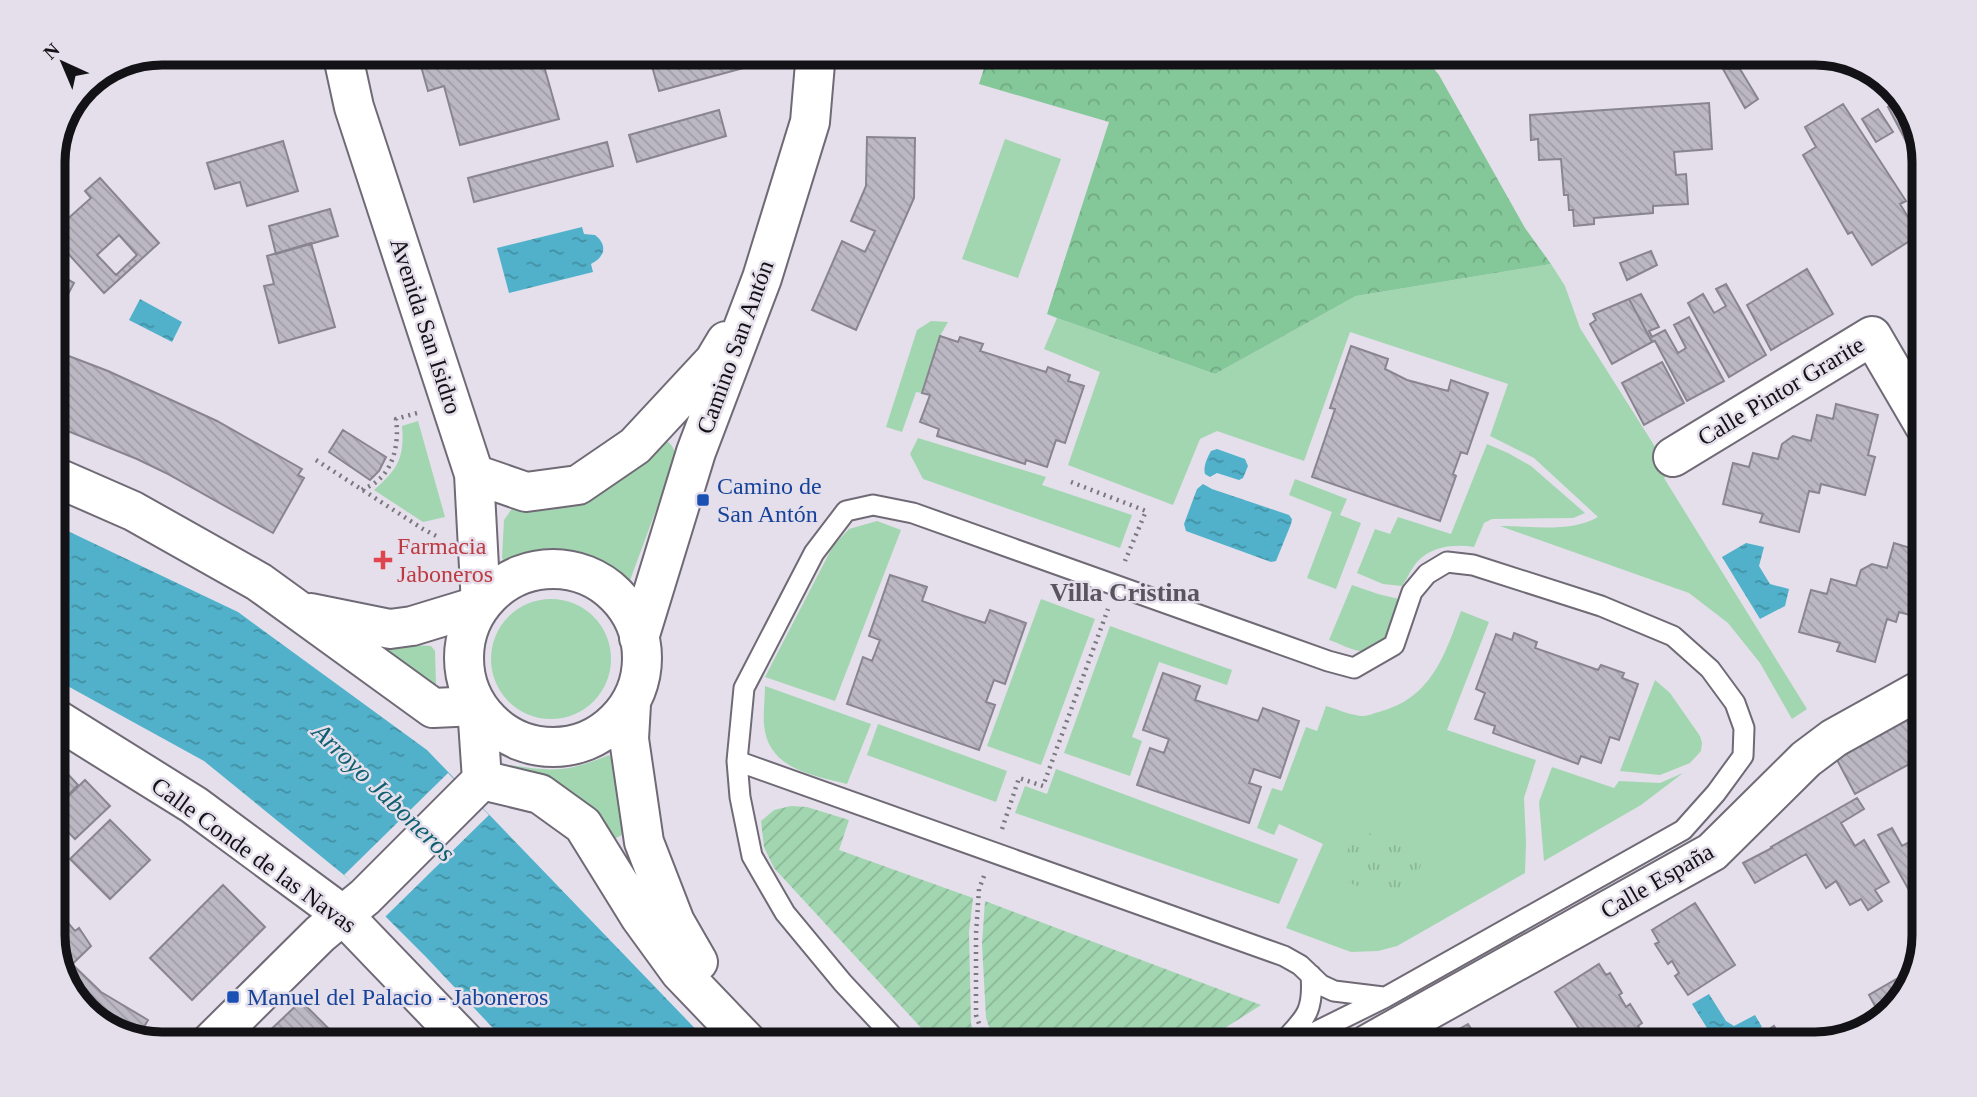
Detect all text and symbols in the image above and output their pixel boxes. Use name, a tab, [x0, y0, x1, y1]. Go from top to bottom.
north arrow	[28, 28, 98, 98]
text: N	[39, 39, 64, 63]
street label: Avenida San Isidro	[385, 235, 467, 417]
street label: Camino San Antón	[692, 257, 778, 437]
street label: Calle Pintor Grarite	[1693, 331, 1869, 451]
place label: Camino de San Antón	[717, 473, 822, 527]
marker: Camino de San Antón	[695, 492, 711, 508]
place label: Farmacia Jaboneros	[397, 533, 493, 587]
marker: Farmacia Jaboneros	[375, 552, 391, 568]
district label: Villa Cristina	[1050, 578, 1200, 607]
water label: Arroyo Jaboneros	[305, 716, 461, 868]
street label: Calle Conde de las Navas	[147, 772, 361, 938]
street label: Calle España	[1596, 838, 1718, 924]
place label: Manuel del Palacio - Jaboneros	[247, 984, 548, 1010]
marker: Manuel del Palacio - Jaboneros	[225, 989, 241, 1005]

